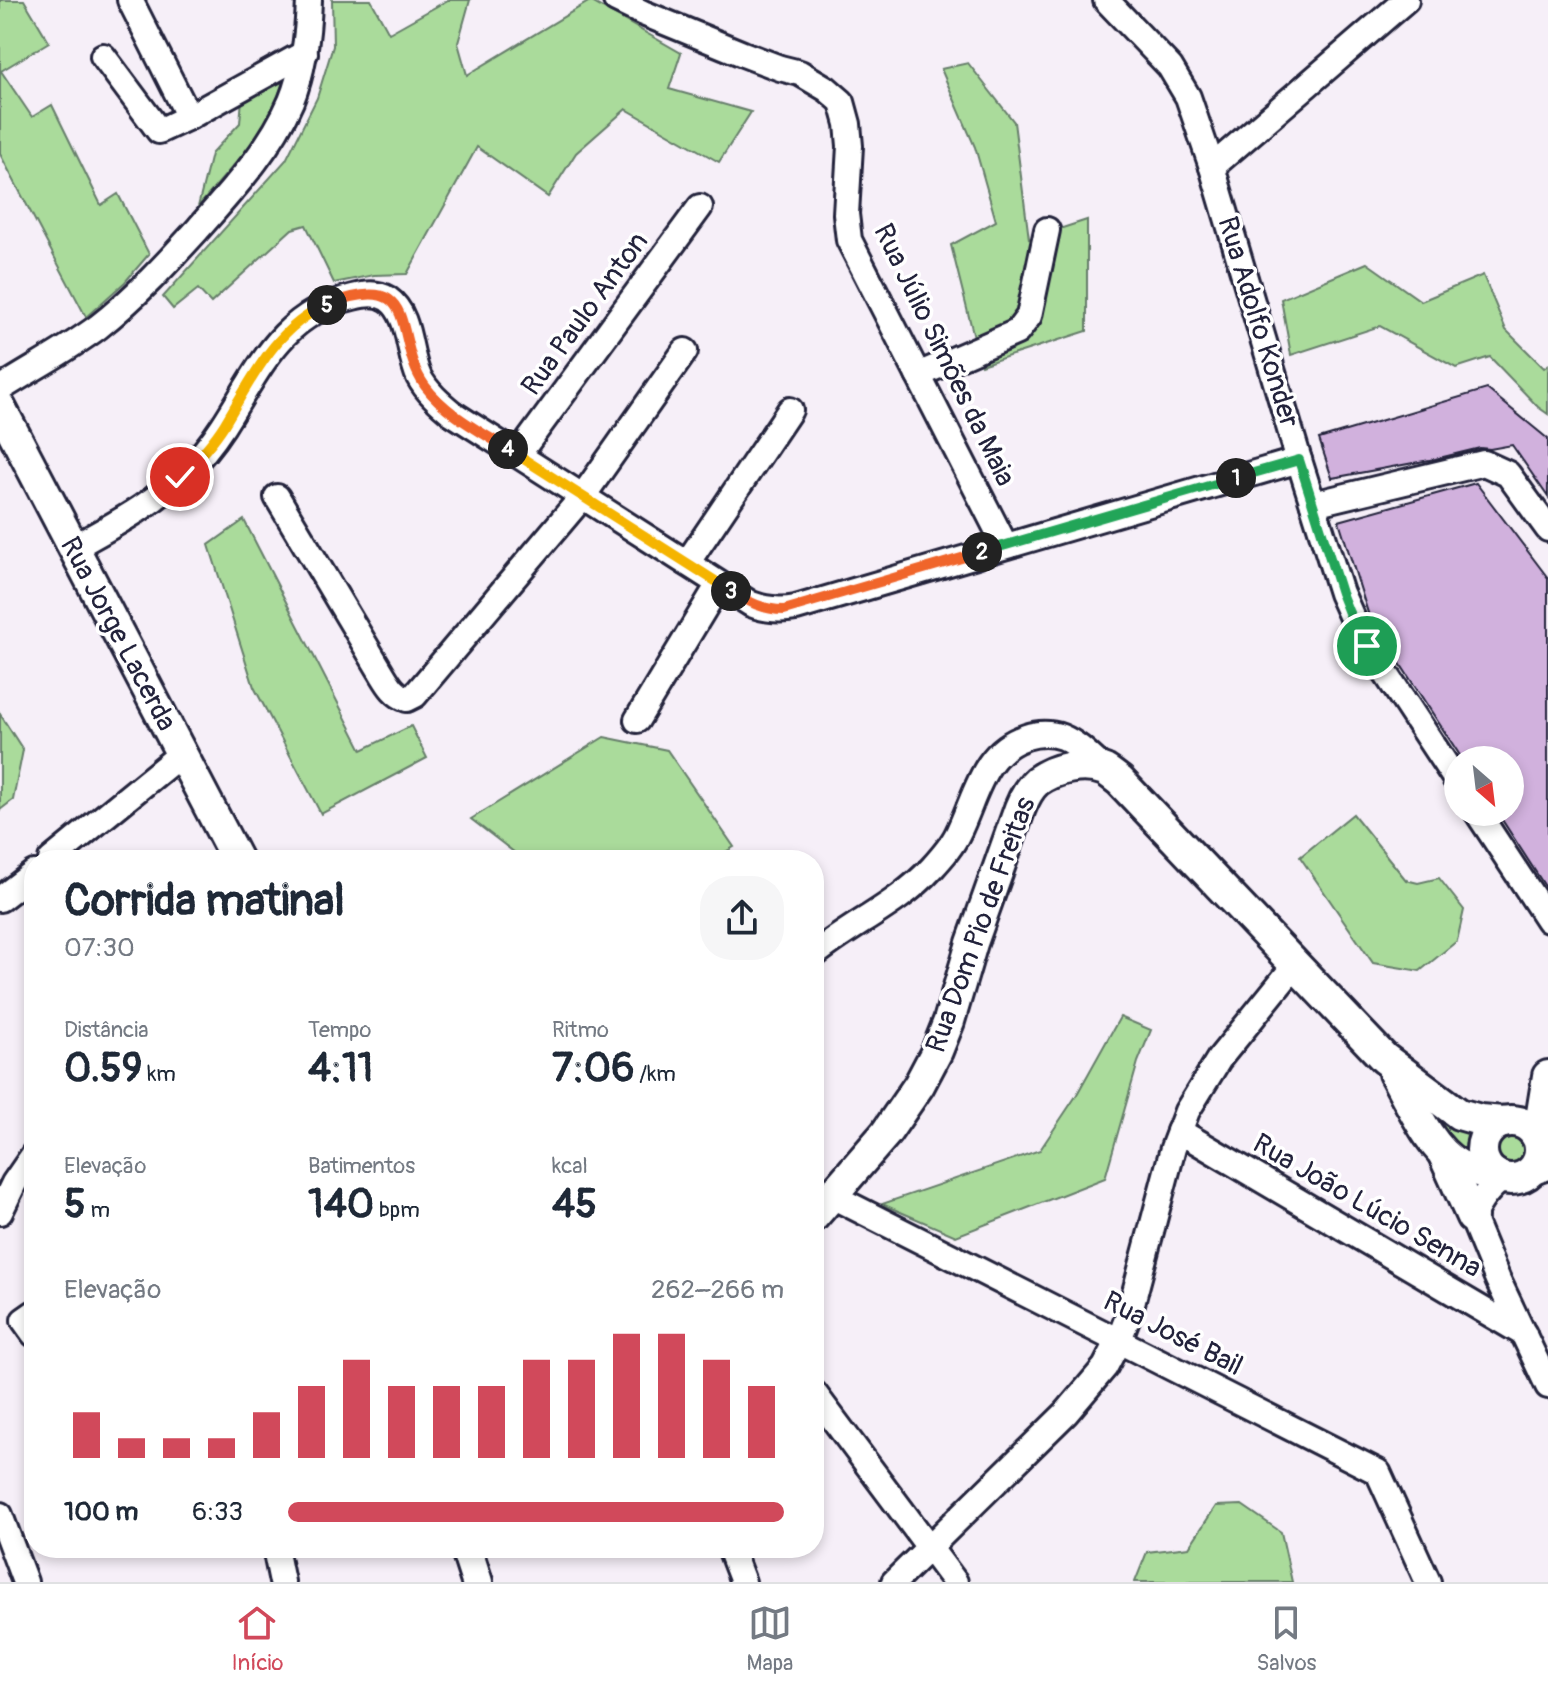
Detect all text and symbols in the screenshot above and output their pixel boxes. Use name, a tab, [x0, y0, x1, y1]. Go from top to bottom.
street label: Rua Adolfo Konder	[1209, 212, 1307, 432]
street label: Rua Júlio Simões da Maia	[865, 218, 1023, 492]
street label: Rua Paulo Anton	[514, 225, 656, 403]
pin: 5	[307, 285, 347, 325]
text: 5	[321, 291, 333, 319]
pin: 4	[488, 429, 528, 469]
text: 4	[502, 435, 514, 463]
pin	[146, 443, 214, 511]
icon: check	[158, 455, 202, 499]
pin: 1	[1216, 458, 1256, 498]
text: 1	[1232, 464, 1240, 492]
street label: Rua Jorge Lacerda	[52, 531, 184, 737]
pin: 2	[962, 532, 1002, 572]
text: 2	[976, 538, 988, 566]
pin: 3	[711, 571, 751, 611]
text: 3	[725, 577, 737, 605]
pin	[1333, 612, 1401, 680]
icon: arrive	[1345, 624, 1389, 668]
north arrow	[1444, 746, 1524, 826]
map controls	[1444, 746, 1524, 826]
street label: Rua Dom Pio de Freitas	[918, 792, 1044, 1058]
text: Corrida matinal	[64, 874, 345, 929]
button: share	[700, 876, 784, 960]
text: 07:30	[64, 932, 135, 964]
text: Distância	[64, 1016, 148, 1044]
text: Tempo	[308, 1016, 371, 1044]
text: Ritmo	[552, 1016, 609, 1044]
text: 0.59	[64, 1044, 142, 1093]
text: 4:11	[308, 1044, 373, 1093]
text: 7:06	[552, 1044, 634, 1093]
text: km	[142, 1060, 176, 1088]
text: /km	[634, 1060, 676, 1088]
street label: Rua João Lúcio Senna	[1246, 1126, 1488, 1286]
text: Elevação	[64, 1152, 146, 1180]
text: Batimentos	[308, 1152, 415, 1180]
text: kcal	[552, 1152, 588, 1180]
text: 5	[64, 1180, 86, 1229]
text: 140	[308, 1180, 374, 1229]
text: 45	[552, 1180, 597, 1229]
text: m	[86, 1196, 110, 1224]
text: bpm	[374, 1196, 420, 1224]
text: Elevação	[64, 1274, 161, 1306]
text: 262–266 m	[651, 1274, 784, 1306]
street label: Rua José Bail	[1097, 1284, 1249, 1384]
text: 100 m	[64, 1496, 138, 1528]
text: 6:33	[192, 1496, 243, 1528]
tab: Início	[232, 1601, 283, 1677]
tab: Mapa	[747, 1601, 793, 1677]
tab: Salvos	[1257, 1601, 1316, 1677]

